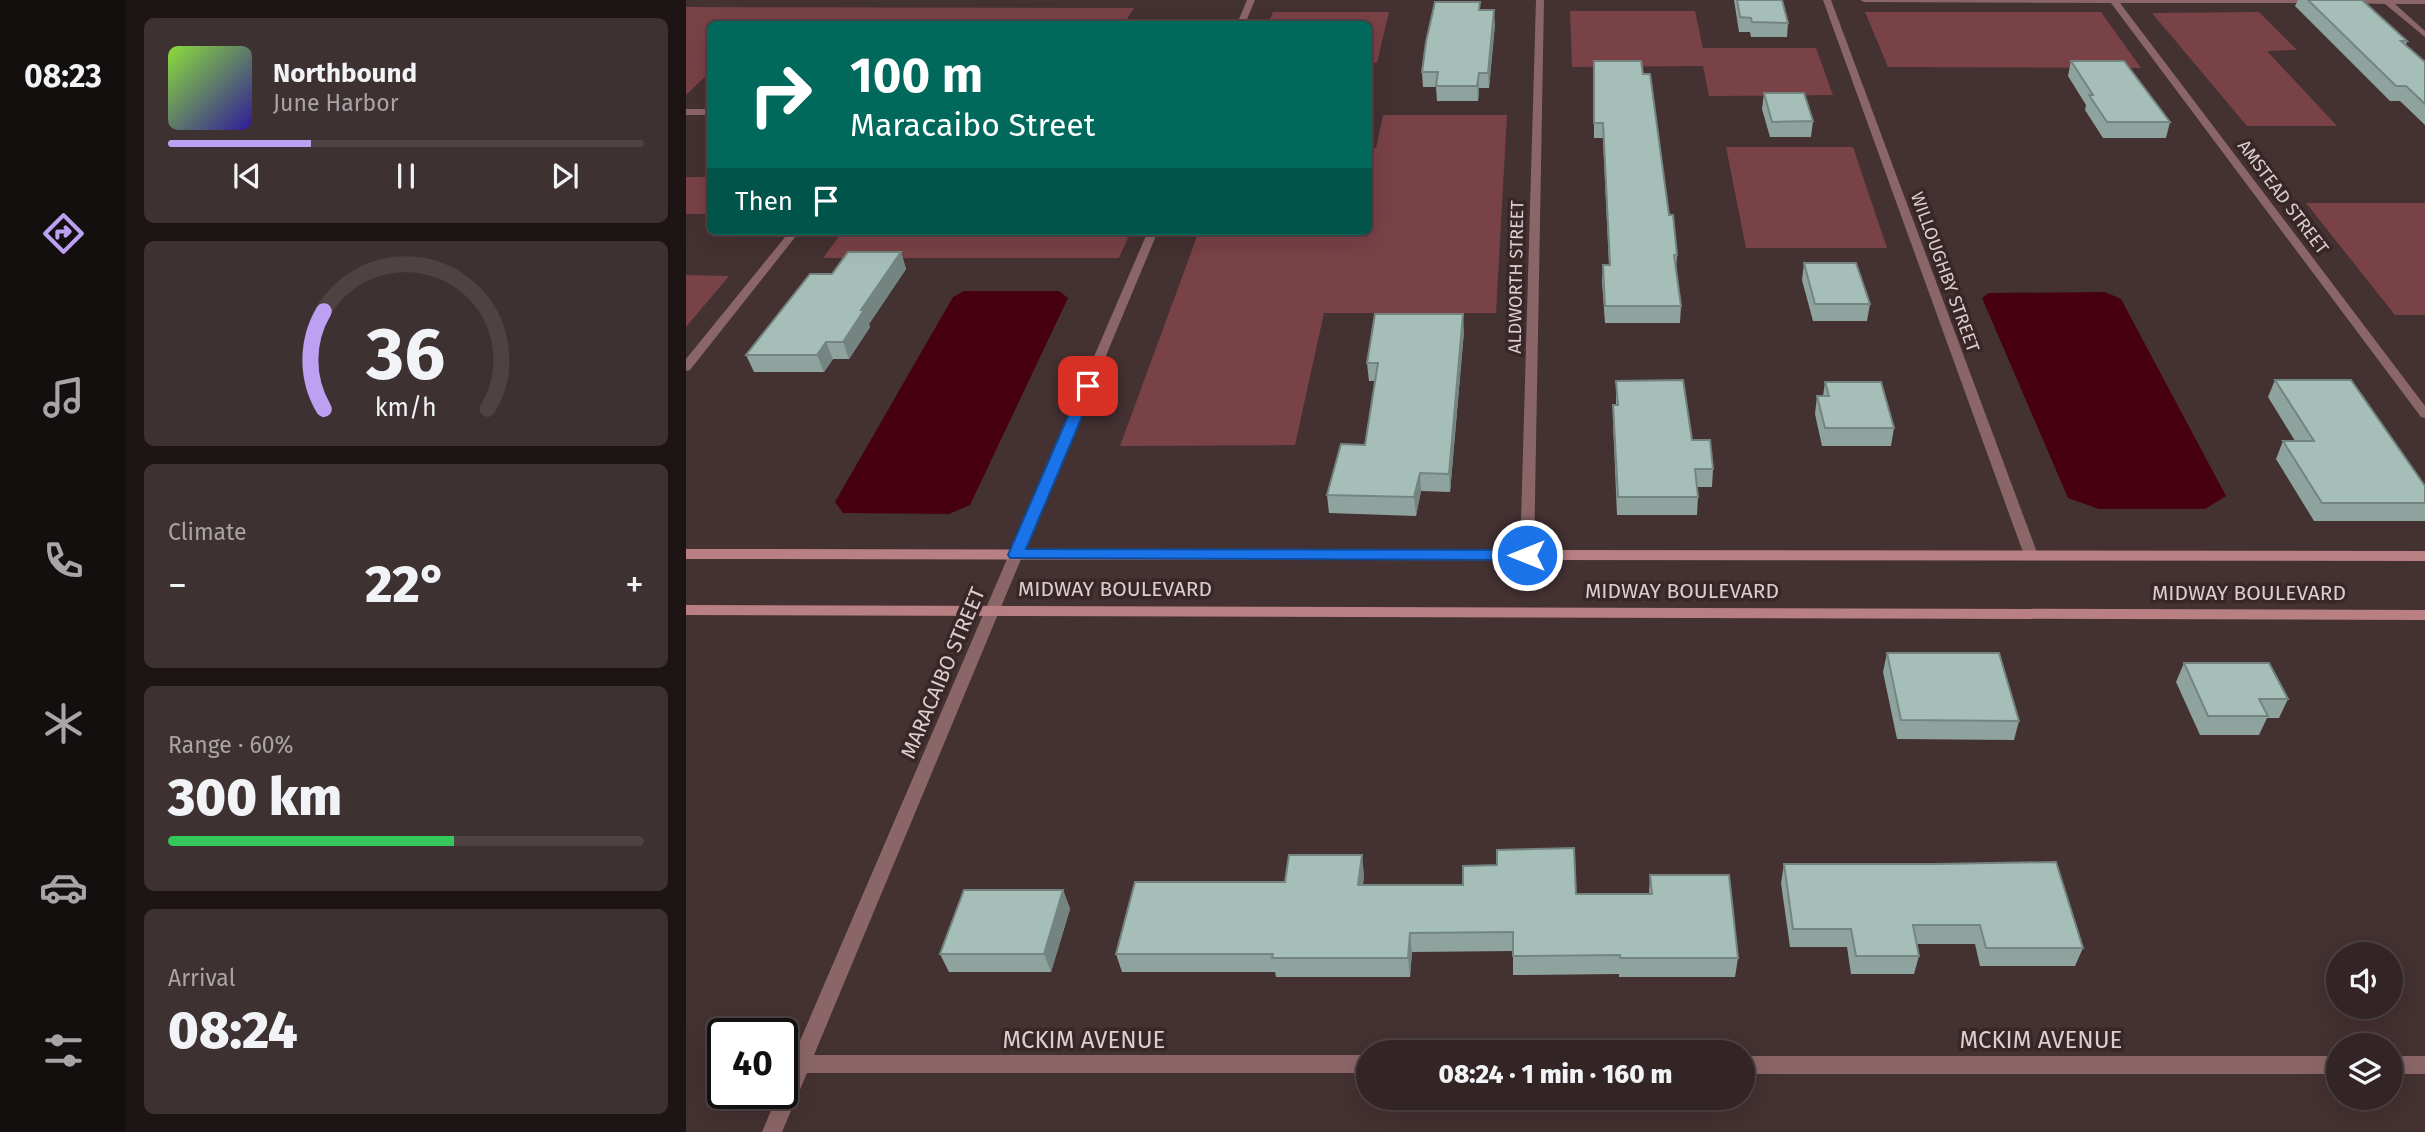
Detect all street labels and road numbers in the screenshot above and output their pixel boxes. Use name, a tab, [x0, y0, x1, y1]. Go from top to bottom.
street label: AMSTEAD STREET	[2233, 136, 2334, 259]
street label: WILLOUGHBY STREET	[1906, 189, 1984, 356]
street label: ALDWORTH STREET	[1504, 200, 1528, 354]
street label: MIDWAY BOULEVARD	[1018, 576, 1212, 602]
street label: MIDWAY BOULEVARD	[1585, 578, 1779, 604]
street label: MIDWAY BOULEVARD	[2152, 580, 2346, 606]
street label: MARACAIBO STREET	[895, 583, 991, 763]
street label: MCKIM AVENUE	[1003, 1026, 1165, 1054]
street label: MCKIM AVENUE	[1960, 1026, 2122, 1054]

